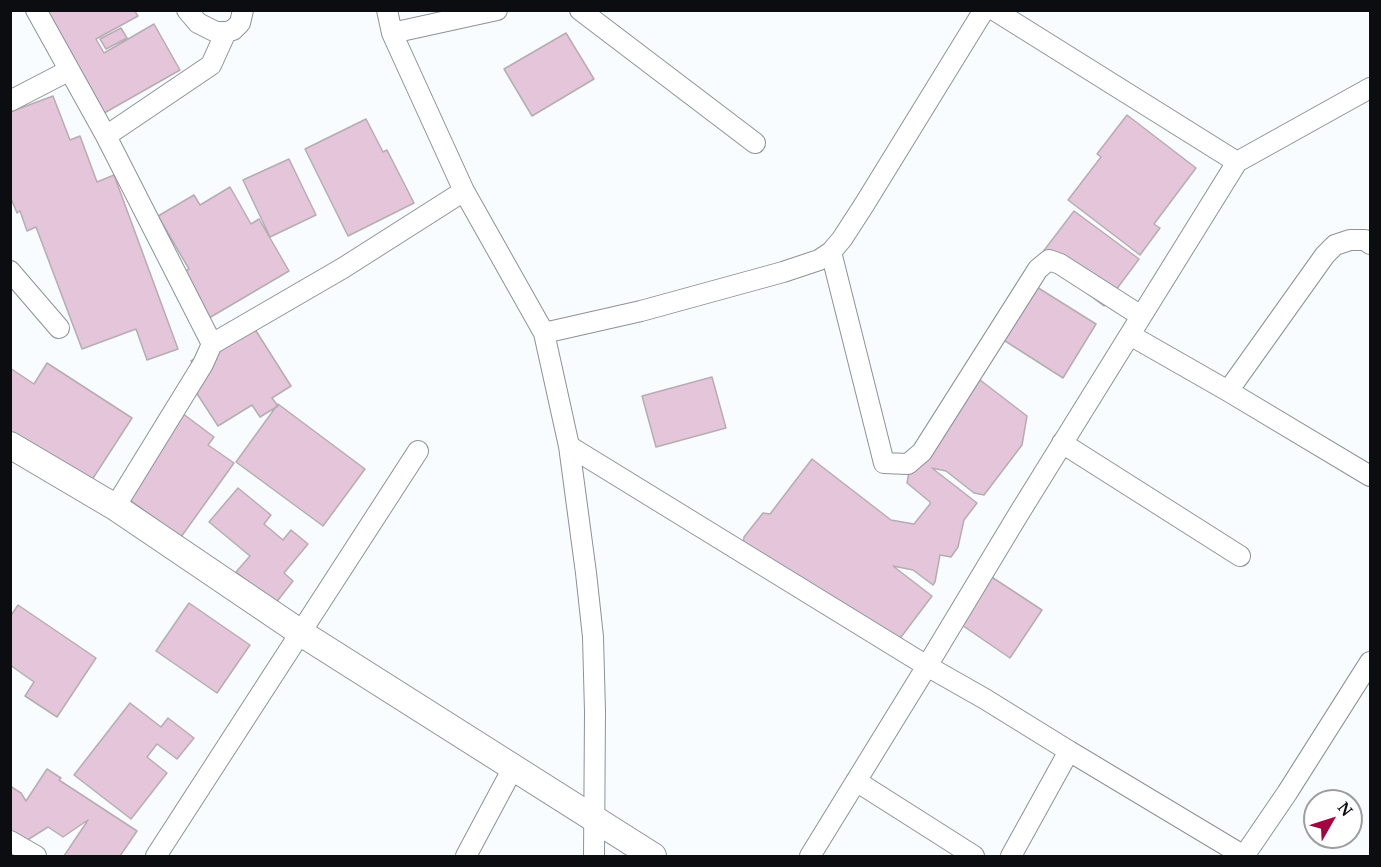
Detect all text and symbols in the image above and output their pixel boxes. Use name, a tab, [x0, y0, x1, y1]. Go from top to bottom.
north arrow	[1303, 789, 1363, 849]
text: N	[1333, 797, 1358, 821]

